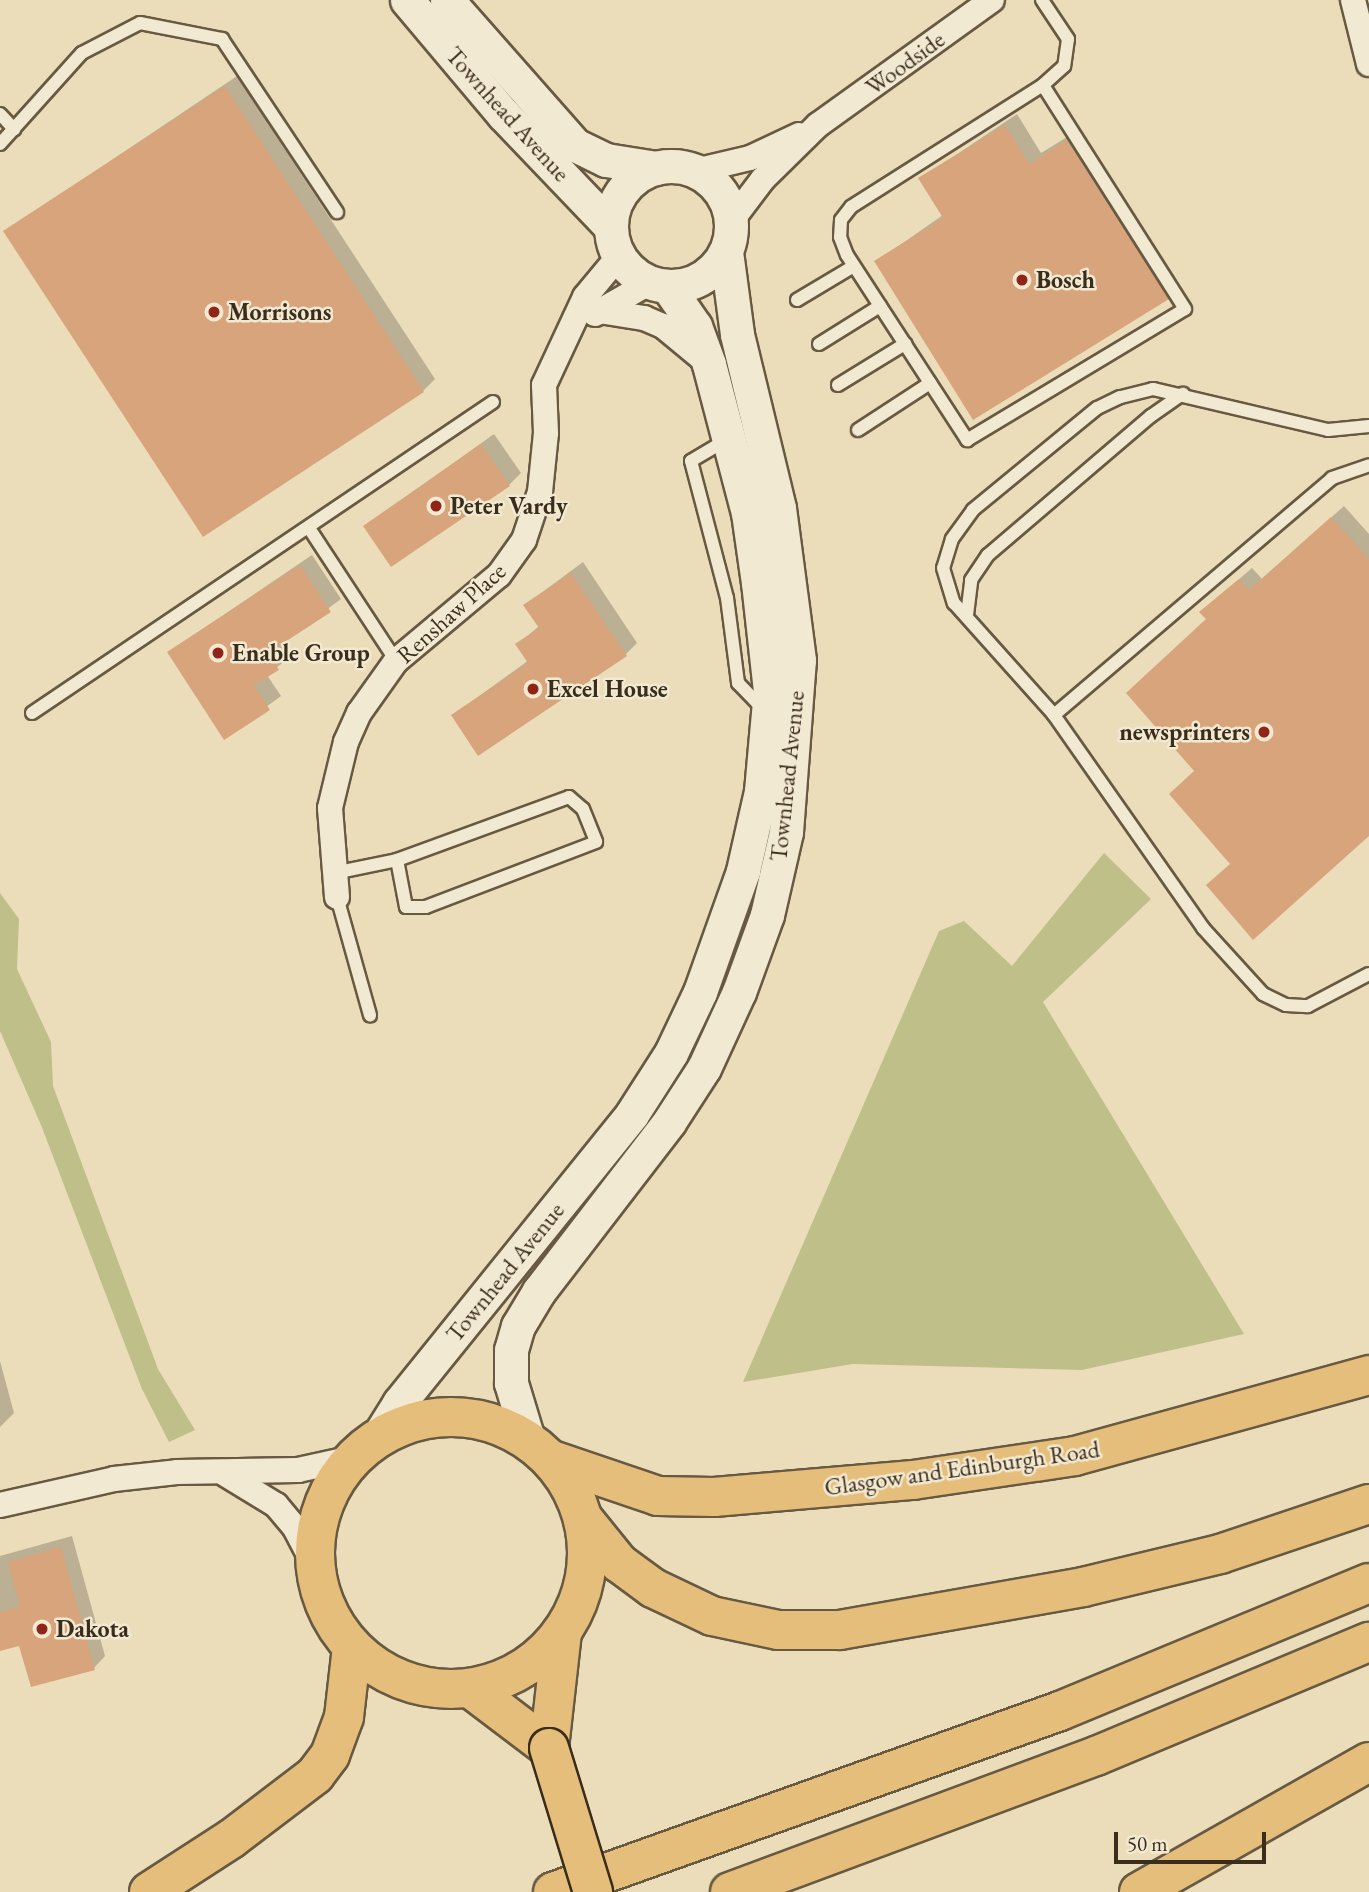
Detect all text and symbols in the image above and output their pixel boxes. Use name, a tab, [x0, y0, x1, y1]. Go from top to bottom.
street label: Woodside	[860, 25, 950, 101]
street label: Townhead Avenue	[440, 41, 576, 187]
place label: Bosch	[1036, 266, 1095, 294]
marker: Bosch	[1014, 272, 1030, 288]
place label: Morrisons	[228, 298, 331, 326]
marker: Morrisons	[206, 304, 222, 320]
place label: Peter Vardy	[450, 492, 568, 520]
marker: Peter Vardy	[428, 498, 444, 514]
street label: Renshaw Place	[391, 557, 511, 669]
place label: Enable Group	[232, 639, 370, 667]
marker: Enable Group	[210, 645, 226, 661]
place label: Excel House	[547, 675, 668, 703]
marker: Excel House	[525, 681, 541, 697]
street label: Townhead Avenue	[764, 689, 810, 863]
place label: newsprinters	[1119, 718, 1250, 746]
marker: newsprinters	[1256, 724, 1272, 740]
street label: Townhead Avenue	[440, 1196, 570, 1348]
street label: Glasgow and Edinburgh Road	[823, 1434, 1101, 1502]
place label: Dakota	[56, 1615, 129, 1643]
marker: Dakota	[34, 1621, 50, 1637]
scale bar	[1117, 1818, 1269, 1862]
text: 50 m	[1127, 1830, 1168, 1857]

